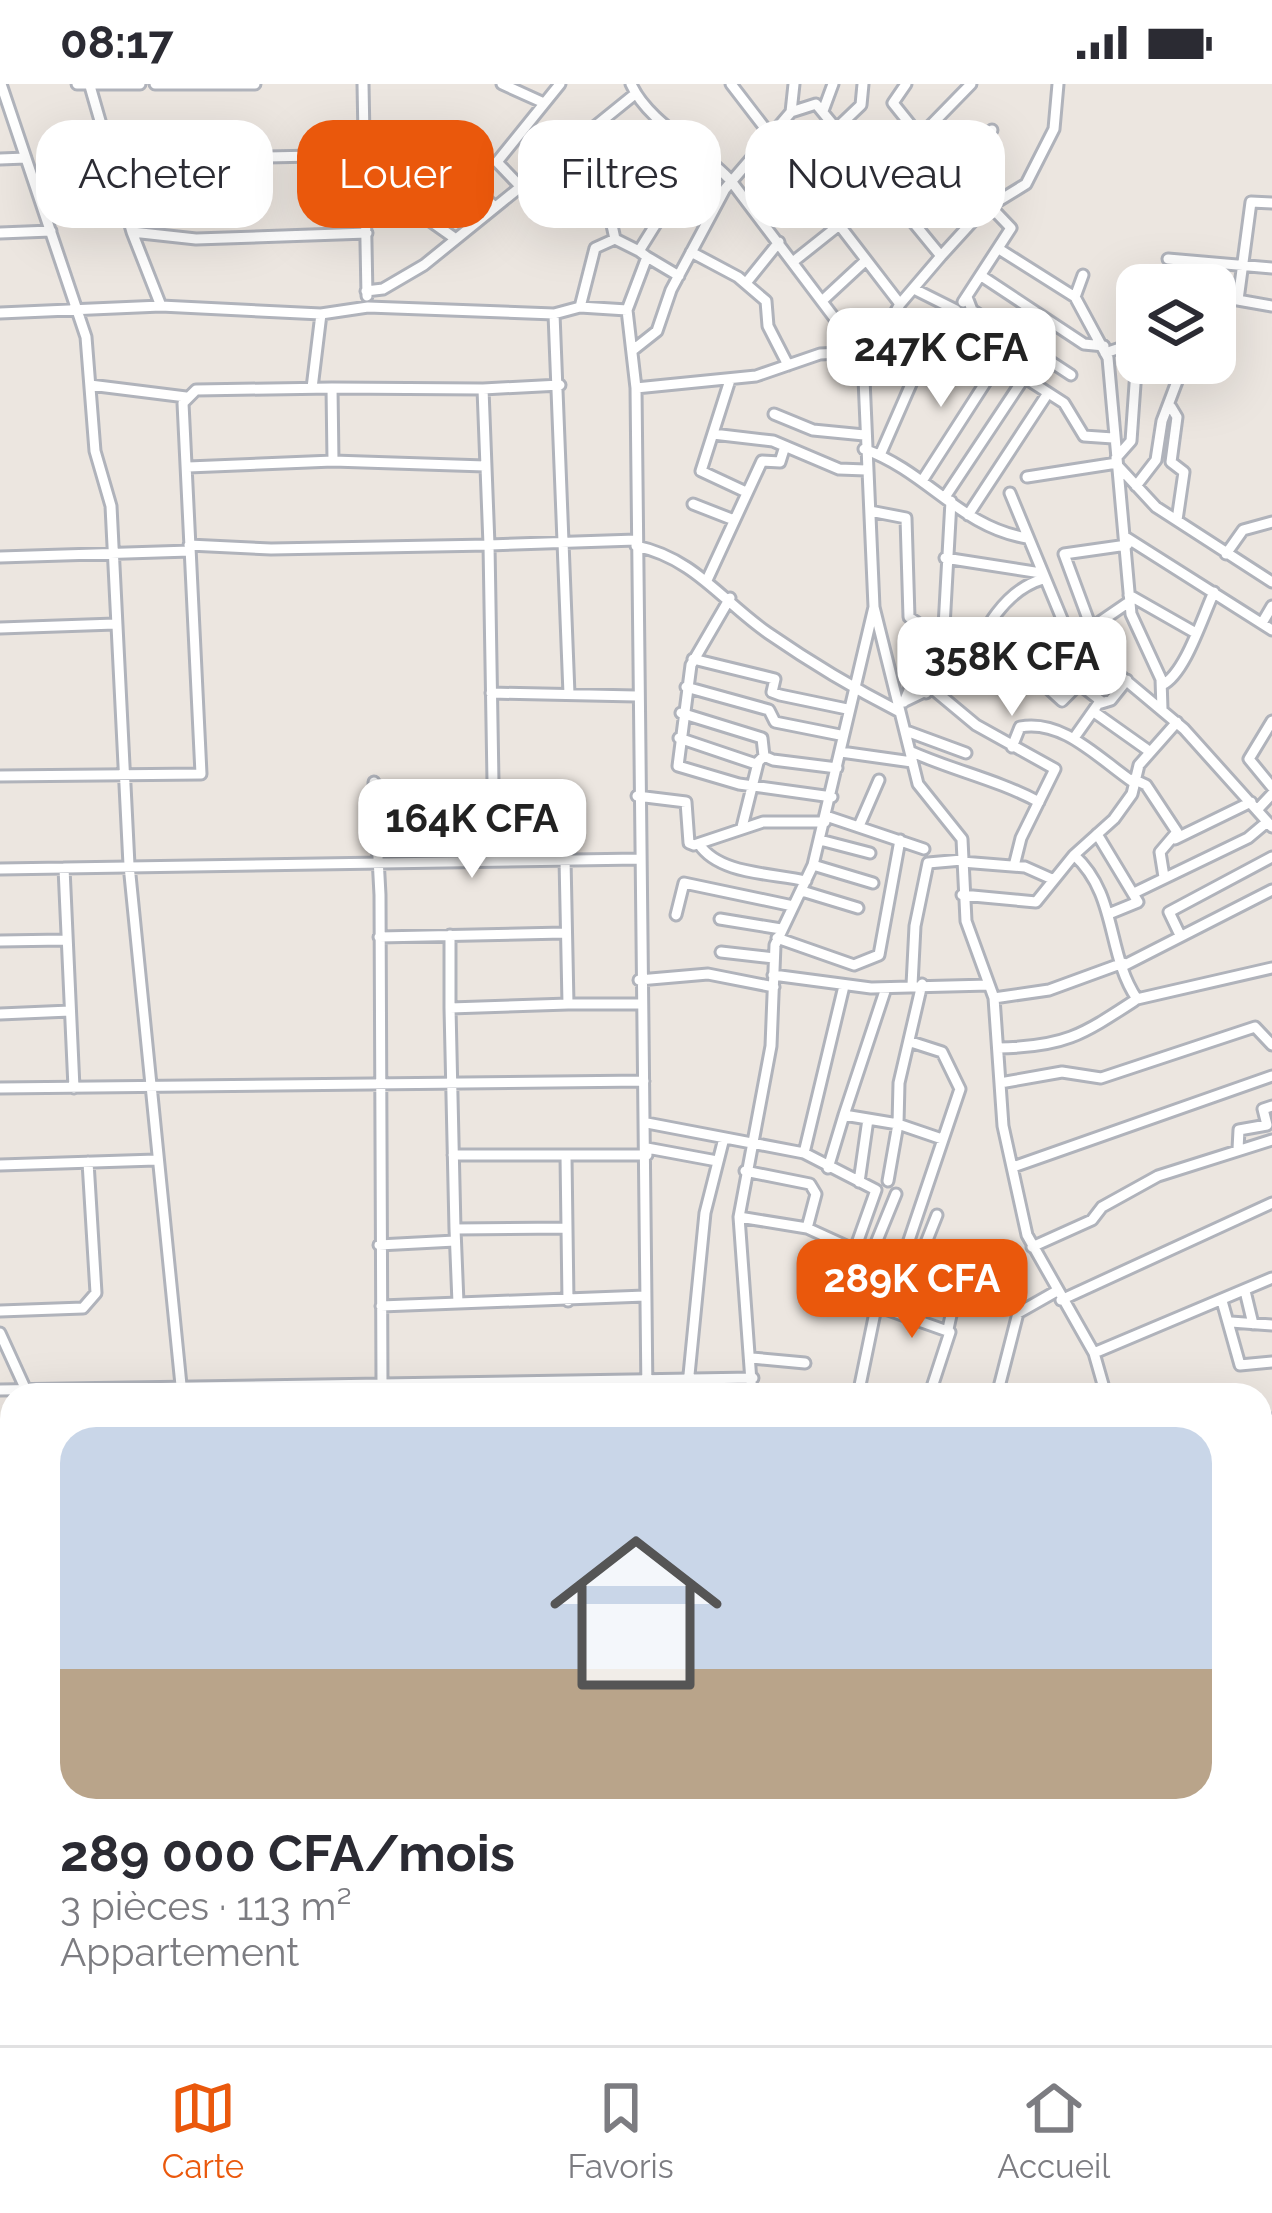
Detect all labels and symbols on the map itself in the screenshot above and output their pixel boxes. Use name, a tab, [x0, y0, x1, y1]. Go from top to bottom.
pin: 247K CFA	[817, 308, 1065, 410]
pin: 358K CFA	[888, 617, 1136, 719]
pin: 164K CFA	[348, 779, 596, 881]
pin: 289K CFA	[788, 1239, 1036, 1341]

